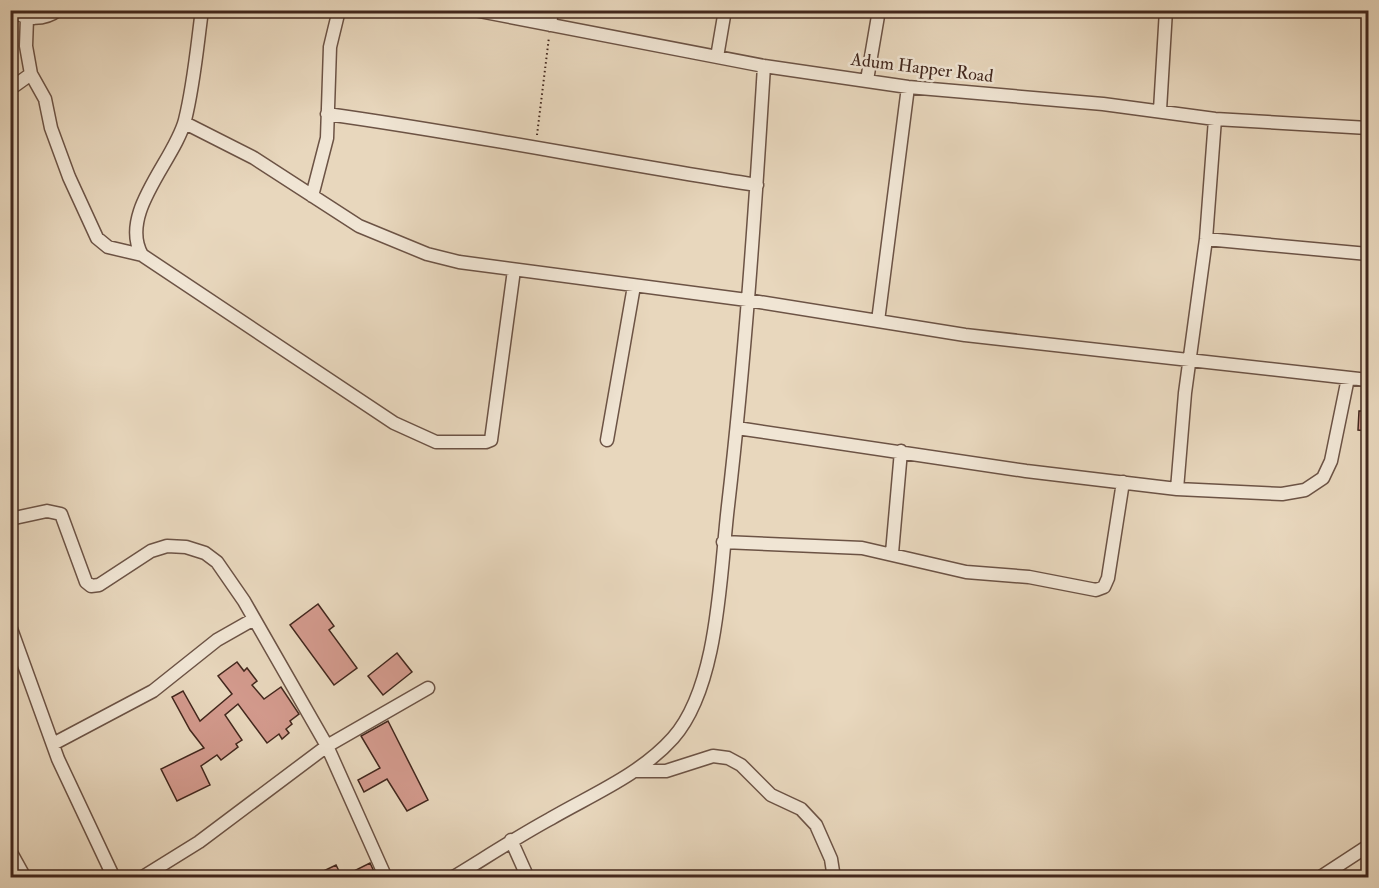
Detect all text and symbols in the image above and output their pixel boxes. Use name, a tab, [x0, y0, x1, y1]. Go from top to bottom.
street label: Adum Happer Road	[848, 48, 995, 88]

